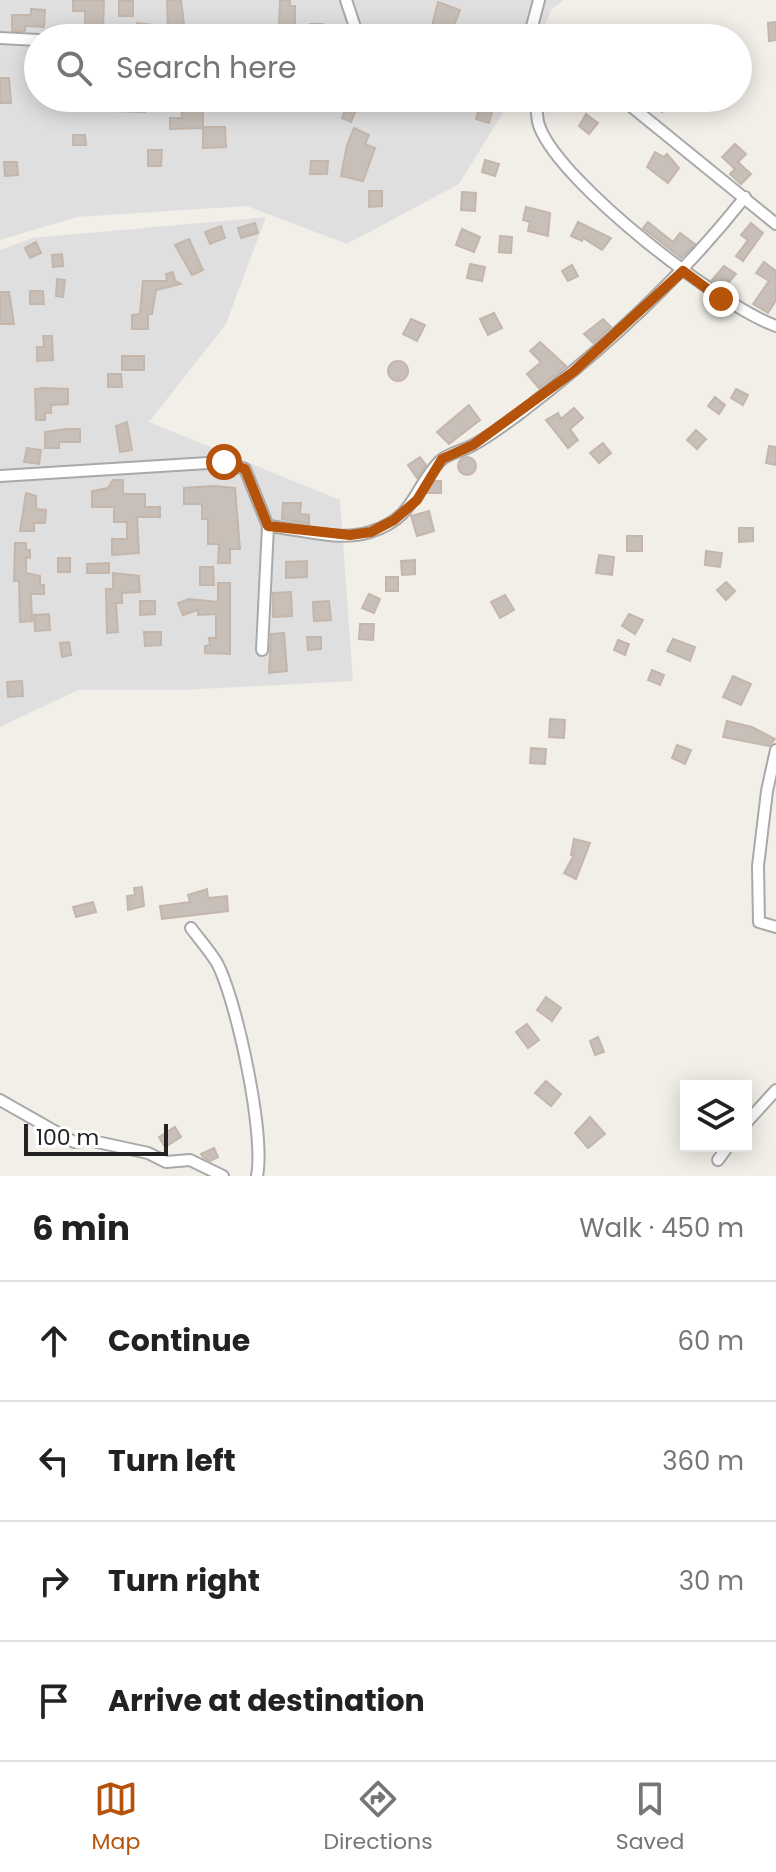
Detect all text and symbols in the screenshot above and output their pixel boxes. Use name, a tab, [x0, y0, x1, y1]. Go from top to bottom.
search box	[24, 24, 752, 112]
icon: search	[52, 46, 96, 90]
text: Search here	[116, 46, 297, 89]
route end	[703, 281, 739, 317]
route start	[206, 444, 242, 480]
map controls	[680, 1080, 752, 1152]
button: layers	[680, 1080, 752, 1152]
scale bar	[24, 1120, 168, 1156]
text: 100 m	[36, 1122, 99, 1153]
text: 6 min	[32, 1204, 130, 1252]
text: Walk · 450 m	[579, 1210, 744, 1246]
icon: ahead	[32, 1319, 76, 1363]
text: Continue	[108, 1319, 250, 1362]
text: 60 m	[677, 1323, 744, 1359]
icon: left	[32, 1439, 76, 1483]
text: Turn left	[108, 1439, 236, 1482]
text: 360 m	[662, 1443, 744, 1479]
icon: right	[32, 1559, 76, 1603]
text: Turn right	[108, 1559, 260, 1602]
text: 30 m	[679, 1563, 744, 1599]
icon: arrive	[32, 1679, 76, 1723]
text: Arrive at destination	[108, 1679, 425, 1722]
tab: Map	[92, 1777, 140, 1858]
tab: Directions	[323, 1777, 433, 1858]
tab: Saved	[616, 1777, 684, 1858]

